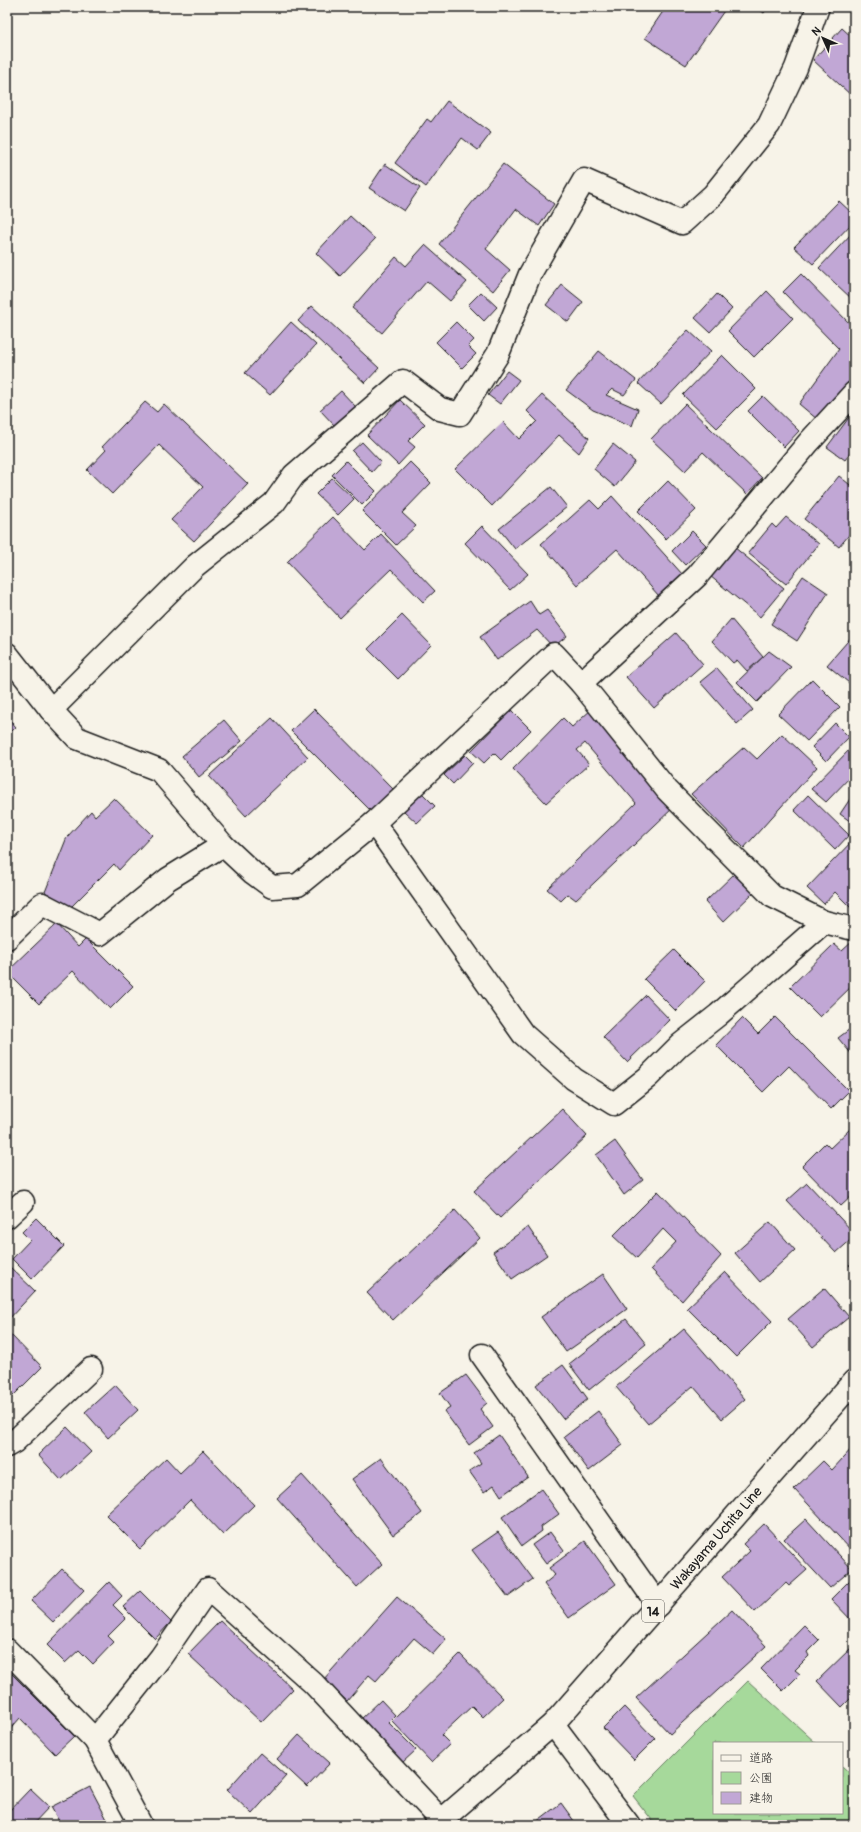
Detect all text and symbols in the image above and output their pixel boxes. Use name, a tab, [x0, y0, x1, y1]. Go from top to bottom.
north arrow	[803, 18, 843, 58]
text: N	[809, 24, 824, 39]
street label: Wakayama Uchita Line	[667, 1483, 766, 1593]
road number: 14	[642, 1600, 664, 1622]
legend	[713, 1742, 843, 1814]
text: 道路	[749, 1751, 773, 1766]
text: 公園	[749, 1771, 773, 1786]
text: 建物	[749, 1791, 773, 1806]

